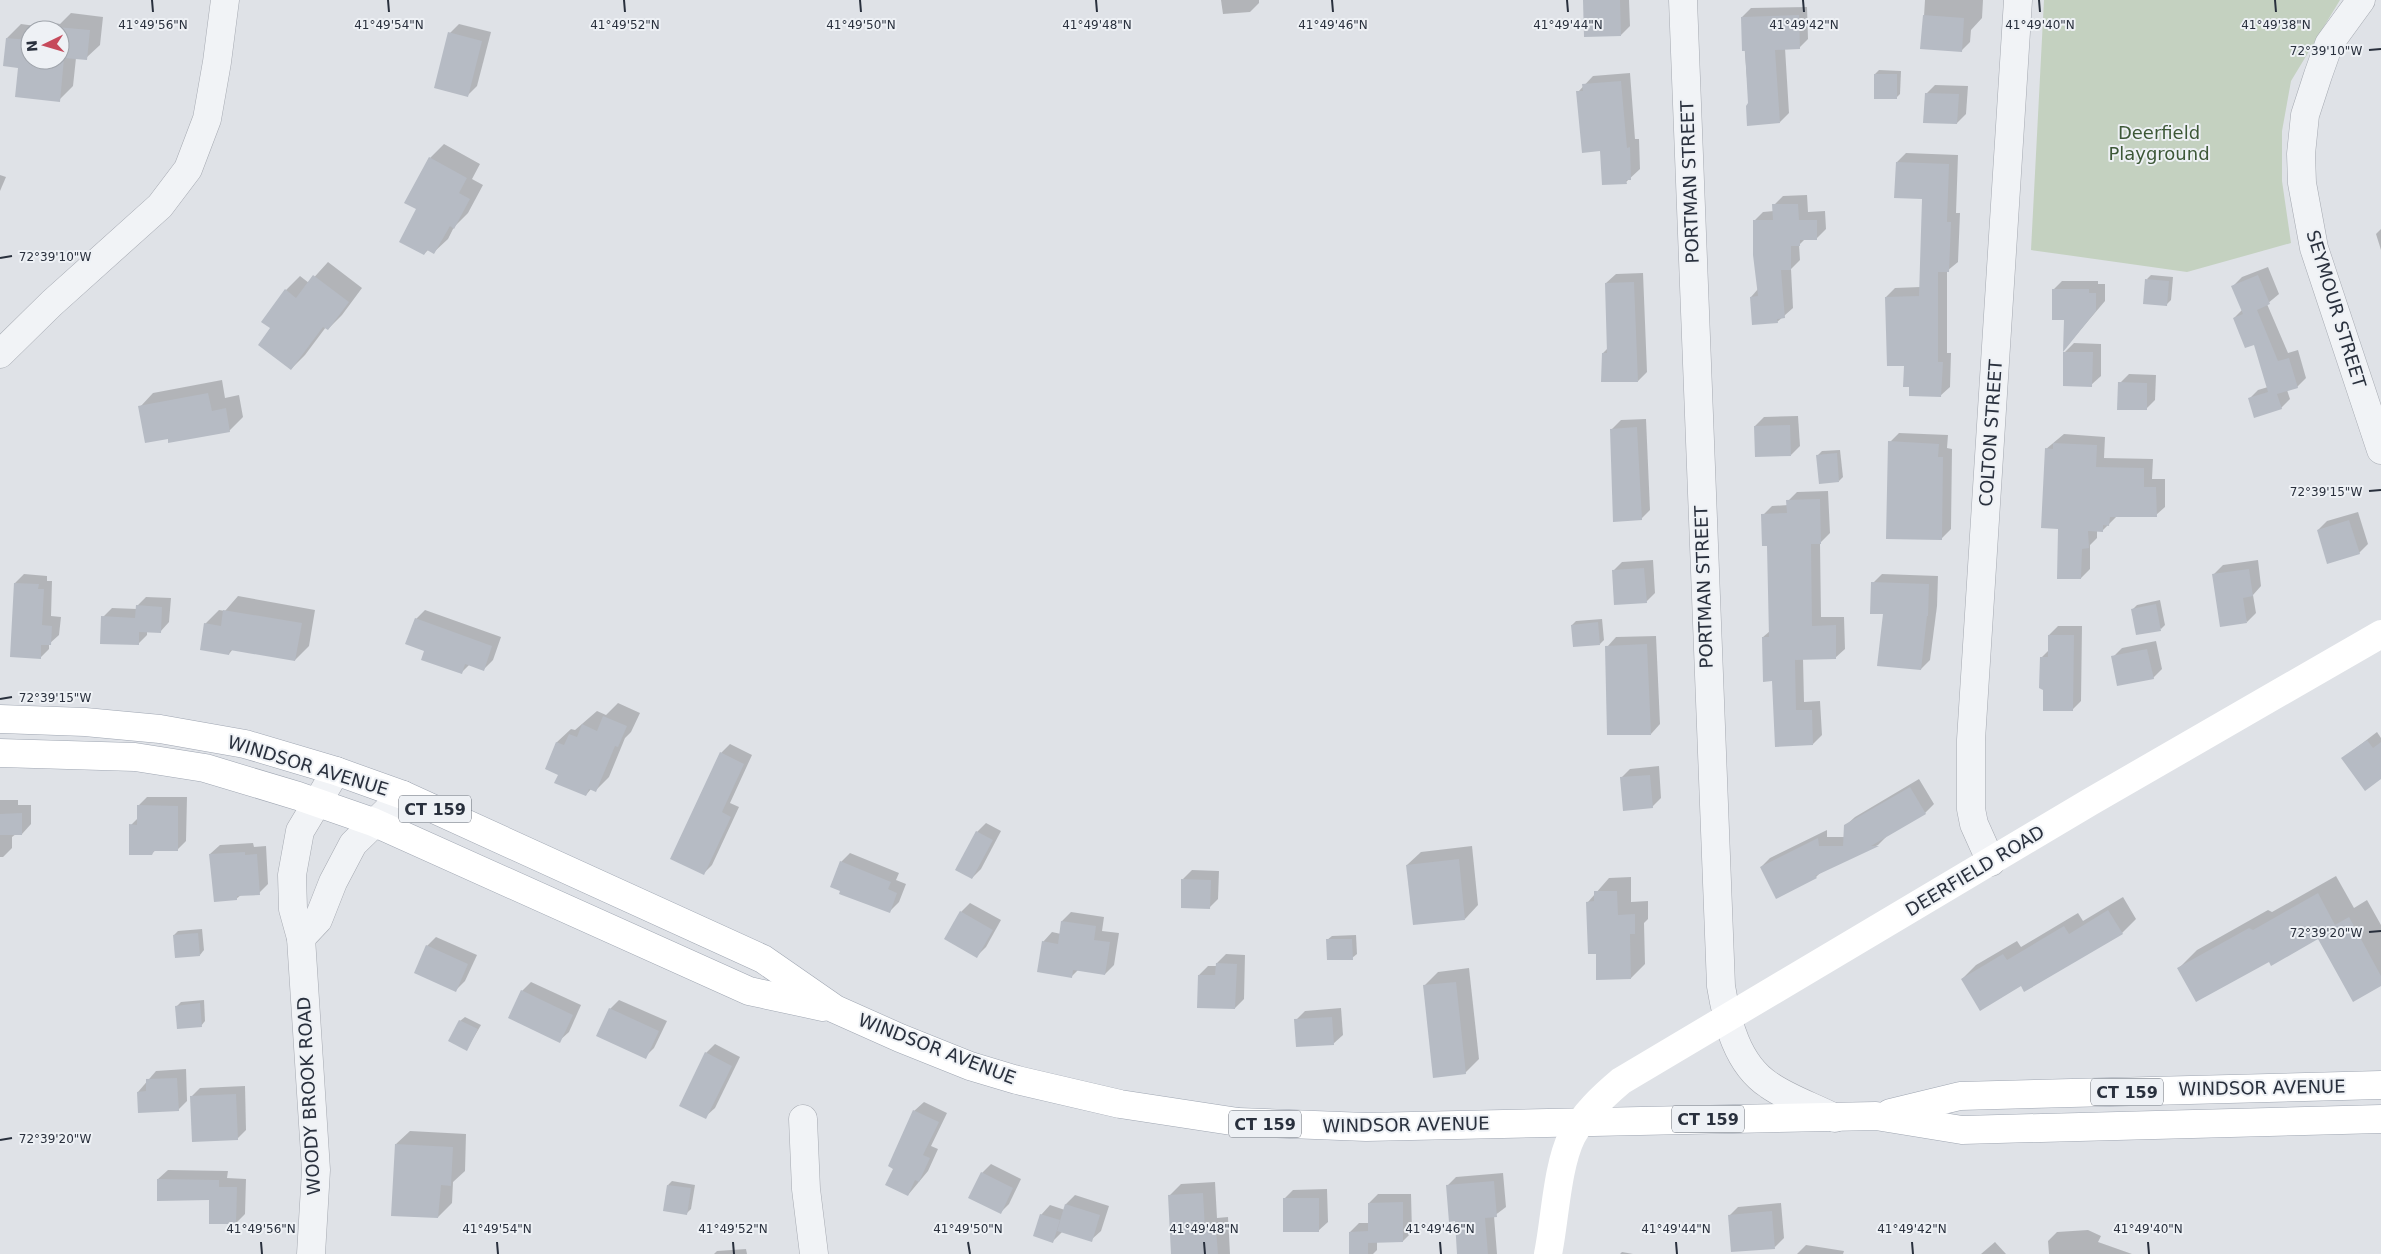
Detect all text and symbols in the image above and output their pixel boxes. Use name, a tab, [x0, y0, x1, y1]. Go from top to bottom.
text: 41°49'56"N	[118, 18, 188, 32]
text: 41°49'54"N	[354, 18, 424, 32]
text: 41°49'52"N	[590, 18, 660, 32]
text: 41°49'50"N	[826, 18, 896, 32]
text: 41°49'48"N	[1062, 18, 1132, 32]
text: 41°49'46"N	[1298, 18, 1368, 32]
text: 41°49'44"N	[1533, 18, 1603, 32]
text: 41°49'42"N	[1769, 18, 1839, 32]
text: 41°49'40"N	[2005, 18, 2075, 32]
text: 41°49'38"N	[2241, 18, 2311, 32]
north arrow	[20, 20, 70, 70]
text: N	[24, 40, 41, 53]
text: 72°39'10"W	[2290, 44, 2362, 58]
street label: PORTMAN STREET	[1676, 99, 1703, 264]
park label: Deerfield Playground	[2108, 122, 2210, 164]
street label: SEYMOUR STREET	[2303, 228, 2371, 391]
text: 72°39'10"W	[19, 250, 91, 264]
street label: COLTON STREET	[1975, 358, 2006, 507]
text: 72°39'15"W	[2290, 485, 2362, 499]
street label: PORTMAN STREET	[1690, 504, 1717, 669]
text: 72°39'15"W	[19, 691, 91, 705]
street label: WINDSOR AVENUE	[225, 731, 391, 800]
road number: CT 159	[399, 796, 471, 822]
street label: DEERFIELD ROAD	[1901, 821, 2048, 920]
text: 72°39'20"W	[2290, 926, 2362, 940]
street label: WOODY BROOK ROAD	[293, 996, 324, 1196]
street label: WINDSOR AVENUE	[855, 1009, 1019, 1088]
street label: WINDSOR AVENUE	[2178, 1076, 2346, 1099]
road number: CT 159	[2091, 1078, 2163, 1106]
road number: CT 159	[1672, 1106, 1744, 1132]
road number: CT 159	[1229, 1110, 1301, 1138]
street label: WINDSOR AVENUE	[1322, 1113, 1490, 1136]
text: 72°39'20"W	[19, 1132, 91, 1146]
text: 41°49'56"N	[226, 1222, 296, 1236]
text: 41°49'54"N	[462, 1222, 532, 1236]
text: 41°49'52"N	[698, 1222, 768, 1236]
text: 41°49'50"N	[933, 1222, 1003, 1236]
text: 41°49'48"N	[1169, 1222, 1239, 1236]
text: 41°49'46"N	[1405, 1222, 1475, 1236]
text: 41°49'44"N	[1641, 1222, 1711, 1236]
text: 41°49'42"N	[1877, 1222, 1947, 1236]
text: 41°49'40"N	[2113, 1222, 2183, 1236]

